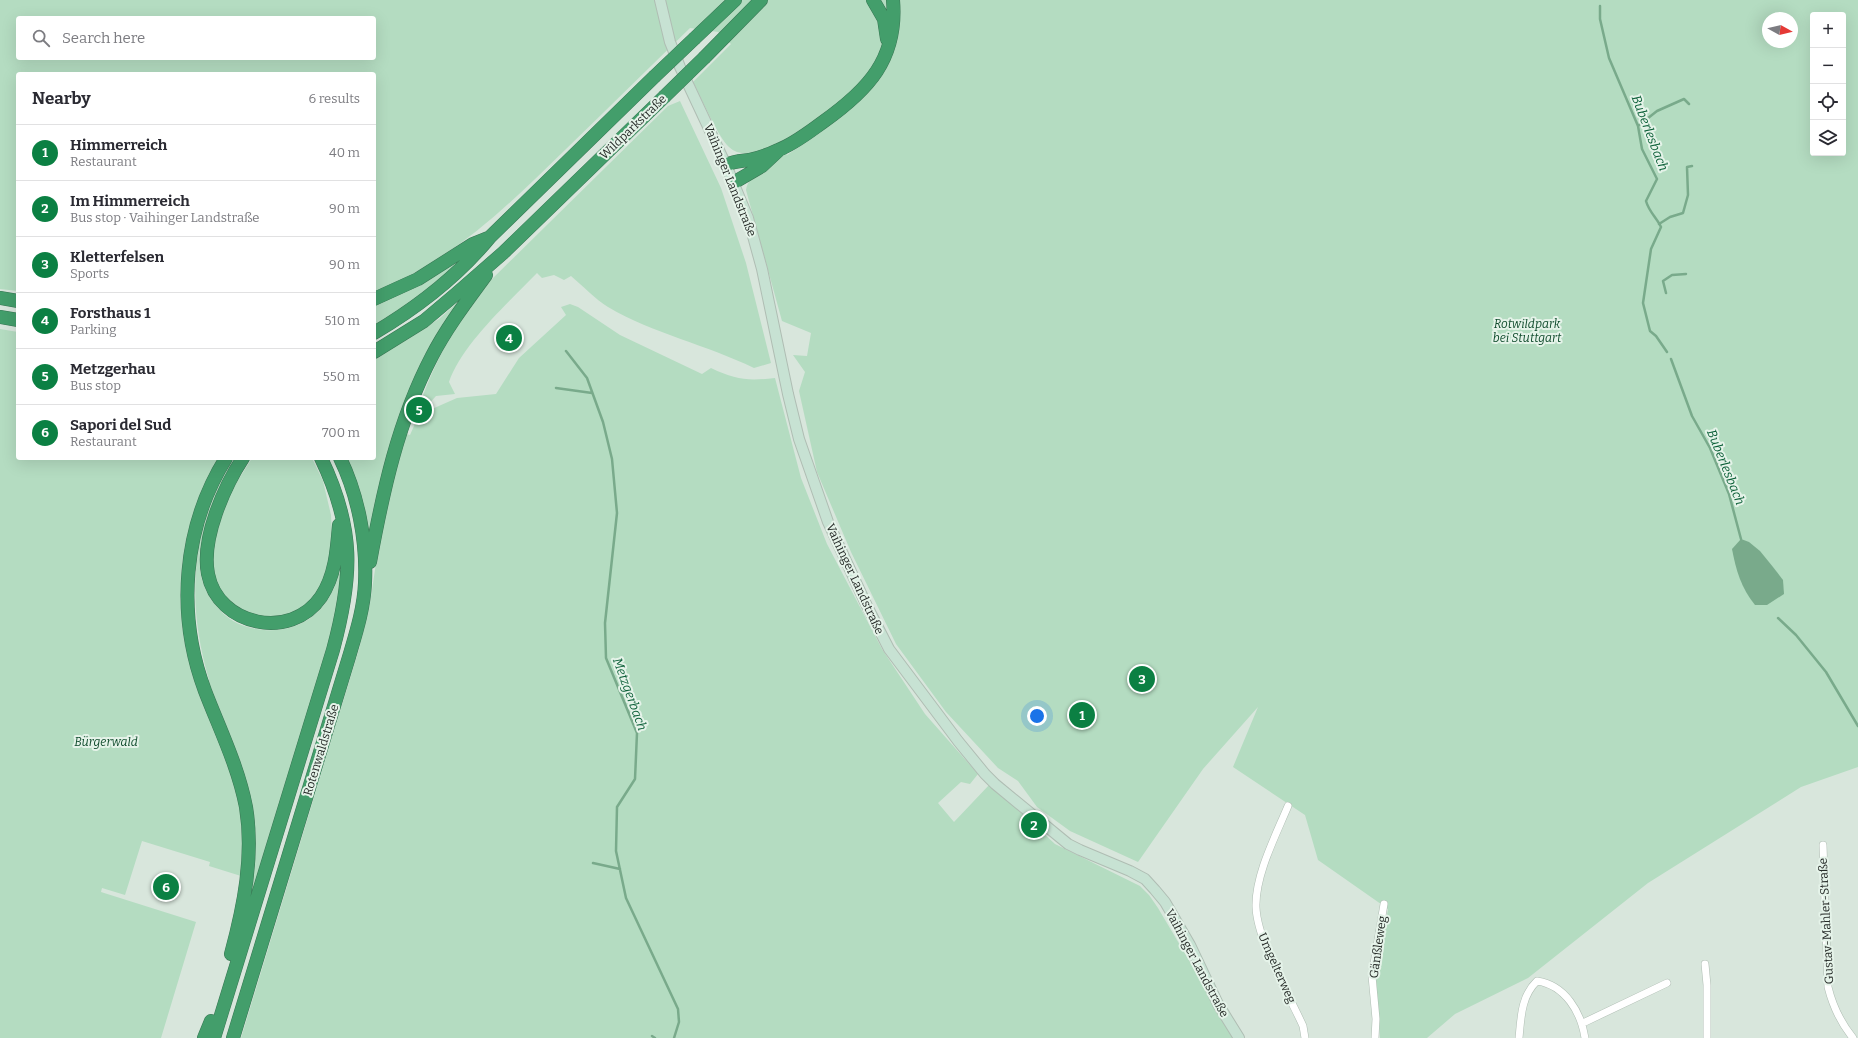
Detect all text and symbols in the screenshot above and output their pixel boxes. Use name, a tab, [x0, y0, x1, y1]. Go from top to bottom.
north arrow	[1762, 12, 1798, 48]
map controls	[1810, 12, 1846, 156]
button: +	[1810, 12, 1846, 48]
search box	[16, 16, 376, 60]
icon: search	[30, 27, 52, 49]
text: Search here	[62, 29, 145, 47]
button: −	[1810, 48, 1846, 84]
button: locate	[1810, 84, 1846, 120]
text: Nearby	[32, 88, 91, 109]
text: 6 results	[308, 91, 360, 106]
street label: Wildparkstraße	[597, 92, 669, 162]
water label: Buberlesbach	[1629, 93, 1671, 173]
button: layers	[1810, 120, 1846, 156]
street label: Vaihinger Landstraße	[701, 122, 759, 238]
text: Himmerreich	[70, 136, 167, 154]
text: 1	[42, 145, 48, 160]
text: 40 m	[329, 145, 360, 160]
text: Restaurant	[70, 154, 137, 169]
text: Im Himmerreich	[70, 192, 190, 210]
text: 2	[41, 201, 49, 216]
text: 90 m	[329, 201, 360, 216]
text: Bus stop · Vaihinger Landstraße	[70, 210, 259, 225]
text: Kletterfelsen	[70, 248, 164, 266]
text: 3	[41, 257, 49, 272]
text: 90 m	[329, 257, 360, 272]
text: Sports	[70, 266, 109, 281]
text: Forsthaus 1	[70, 304, 151, 322]
text: 4	[41, 313, 49, 328]
text: 510 m	[325, 313, 360, 328]
park label: Rotwildpark bei Stuttgart	[1493, 317, 1562, 345]
text: Parking	[70, 322, 117, 337]
pin: 4	[496, 323, 522, 353]
text: Metzgerhau	[70, 360, 155, 378]
text: 5	[41, 369, 49, 384]
text: 550 m	[323, 369, 360, 384]
text: Bus stop	[70, 378, 121, 393]
pin: 5	[406, 395, 432, 425]
text: Sapori del Sud	[70, 416, 171, 434]
text: 6	[41, 425, 49, 440]
text: 700 m	[322, 425, 360, 440]
water label: Buberlesbach	[1704, 427, 1748, 507]
text: Restaurant	[70, 434, 137, 449]
street label: Vaihinger Landstraße	[823, 521, 887, 637]
water label: Metzgerbach	[610, 656, 650, 732]
pin: 3	[1129, 664, 1155, 694]
pin: 1	[1069, 700, 1095, 730]
street label: Rotenwaldstraße	[300, 703, 342, 797]
your location	[1027, 706, 1047, 726]
park label: Bürgerwald	[74, 735, 138, 749]
pin: 2	[1021, 810, 1047, 840]
street label: Gustav-Mahler-Straße	[1816, 857, 1836, 985]
pin: 6	[153, 872, 179, 902]
street label: Vaihinger Landstraße	[1163, 907, 1231, 1019]
street label: Gänßleweg	[1367, 915, 1389, 979]
street label: Umgelterweg	[1255, 931, 1299, 1006]

